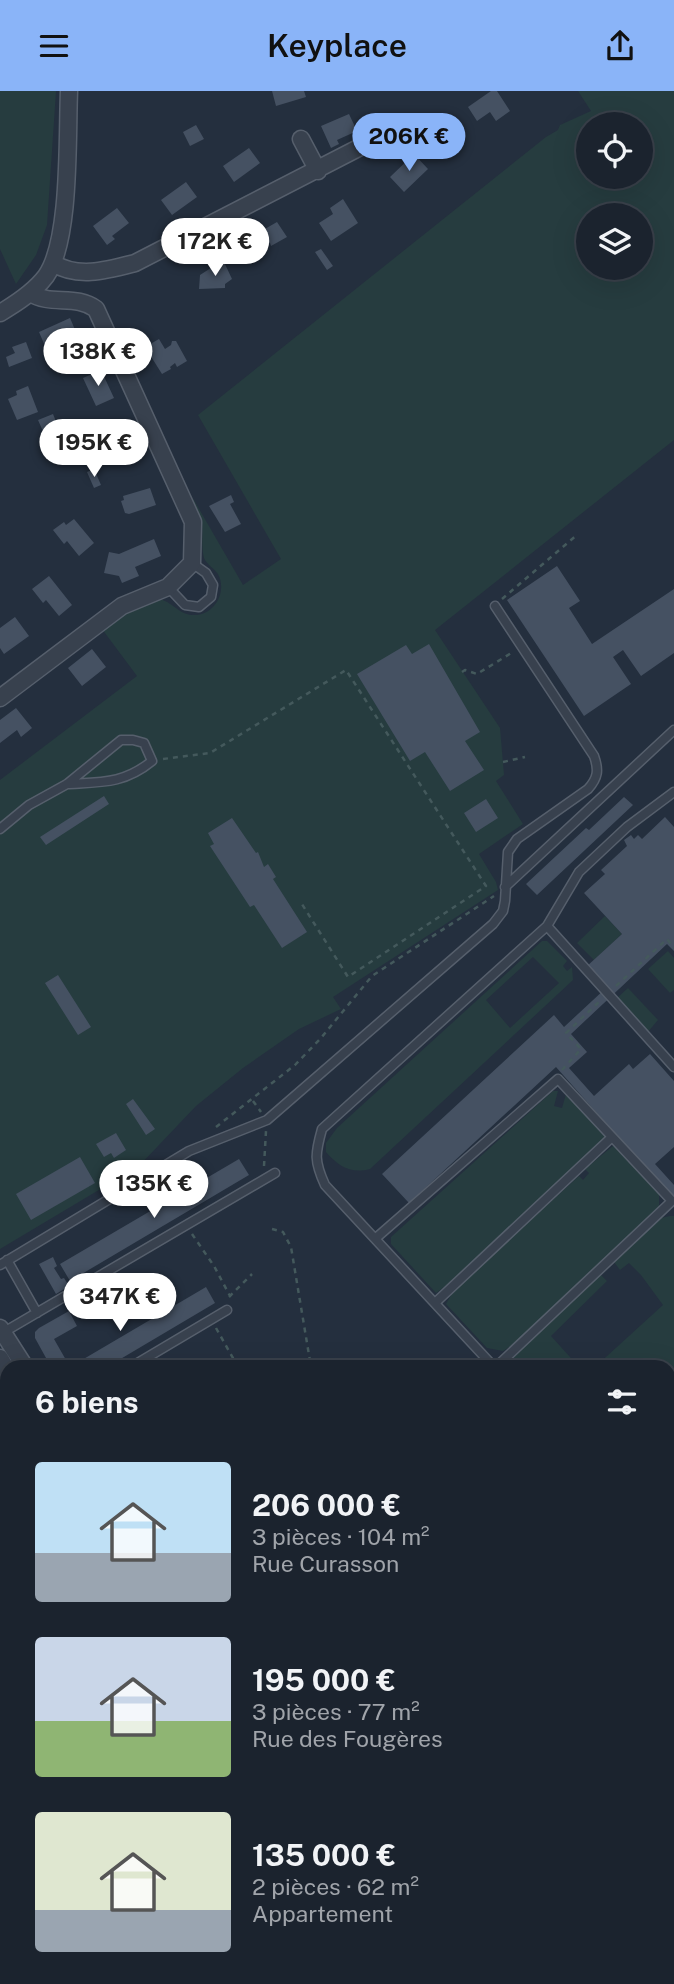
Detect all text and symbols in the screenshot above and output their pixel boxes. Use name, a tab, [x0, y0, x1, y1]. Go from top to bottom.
icon: menu	[35, 27, 73, 65]
text: Keyplace	[267, 27, 407, 64]
icon: share	[601, 27, 639, 65]
map controls	[576, 112, 653, 280]
button: locate	[576, 112, 653, 189]
pin: 206K €	[352, 113, 466, 173]
text: 206K €	[368, 122, 450, 149]
button: layers	[576, 203, 653, 280]
pin: 172K €	[158, 219, 272, 278]
text: 172K €	[177, 227, 253, 254]
pin: 138K €	[41, 329, 155, 388]
text: 138K €	[59, 337, 137, 364]
pin: 195K €	[37, 419, 151, 479]
text: 195K €	[55, 428, 133, 455]
pin: 135K €	[97, 1161, 211, 1220]
text: 135K €	[115, 1169, 193, 1196]
pin: 347K €	[63, 1273, 177, 1333]
text: 347K €	[79, 1282, 161, 1309]
icon: filters	[603, 1383, 641, 1421]
text: 6 biens	[35, 1384, 139, 1420]
text: 206 000 €	[252, 1487, 401, 1523]
icon: home	[91, 1490, 175, 1574]
text: 3 pièces · 104 m²	[252, 1523, 430, 1550]
text: Rue Curasson	[252, 1550, 399, 1577]
text: 195 000 €	[252, 1662, 396, 1698]
icon: home	[91, 1665, 175, 1749]
text: 3 pièces · 77 m²	[252, 1698, 420, 1725]
text: Rue des Fougères	[252, 1725, 443, 1752]
text: 135 000 €	[252, 1837, 396, 1873]
icon: home	[91, 1840, 175, 1924]
text: 2 pièces · 62 m²	[252, 1873, 419, 1900]
text: Appartement	[252, 1900, 393, 1927]

